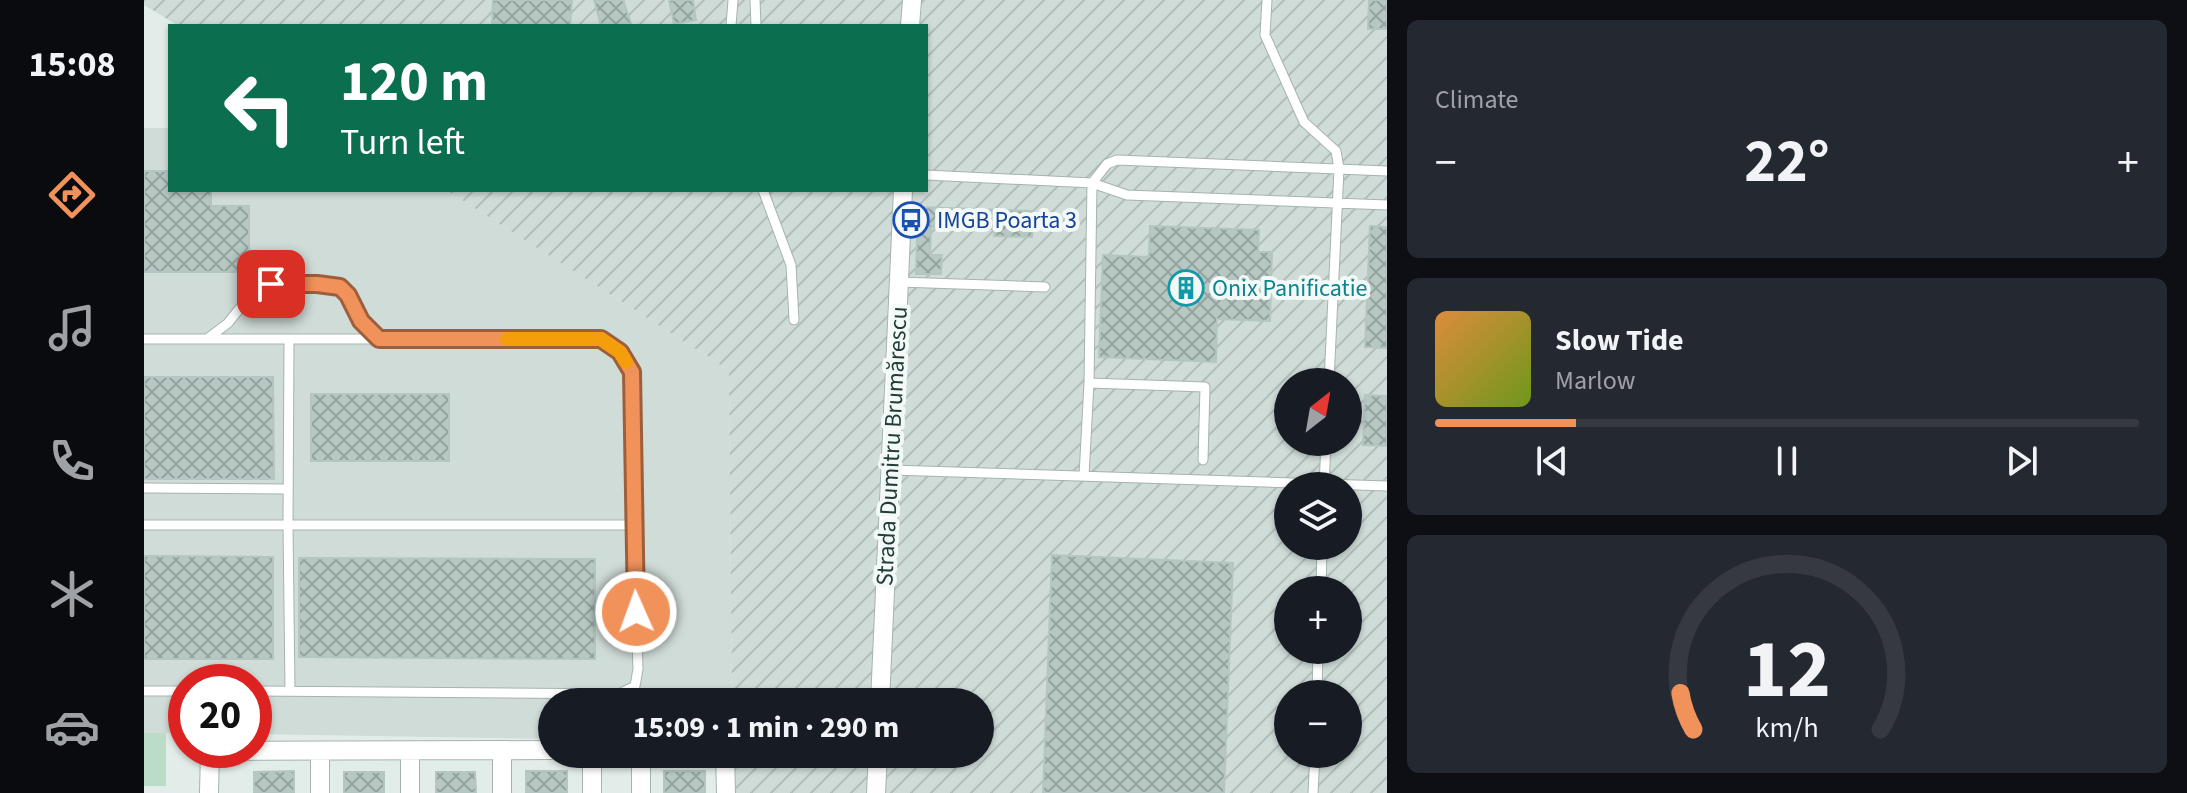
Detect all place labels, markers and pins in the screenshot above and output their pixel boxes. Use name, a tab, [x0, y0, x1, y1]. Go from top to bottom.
bus stop icon: IMGB Poarta 3	[892, 201, 930, 239]
place label: IMGB Poarta 3	[937, 203, 1077, 238]
pin	[237, 250, 305, 318]
building icon: Onix Panificatie	[1167, 269, 1205, 307]
place label: Onix Panificatie	[1212, 271, 1367, 306]

